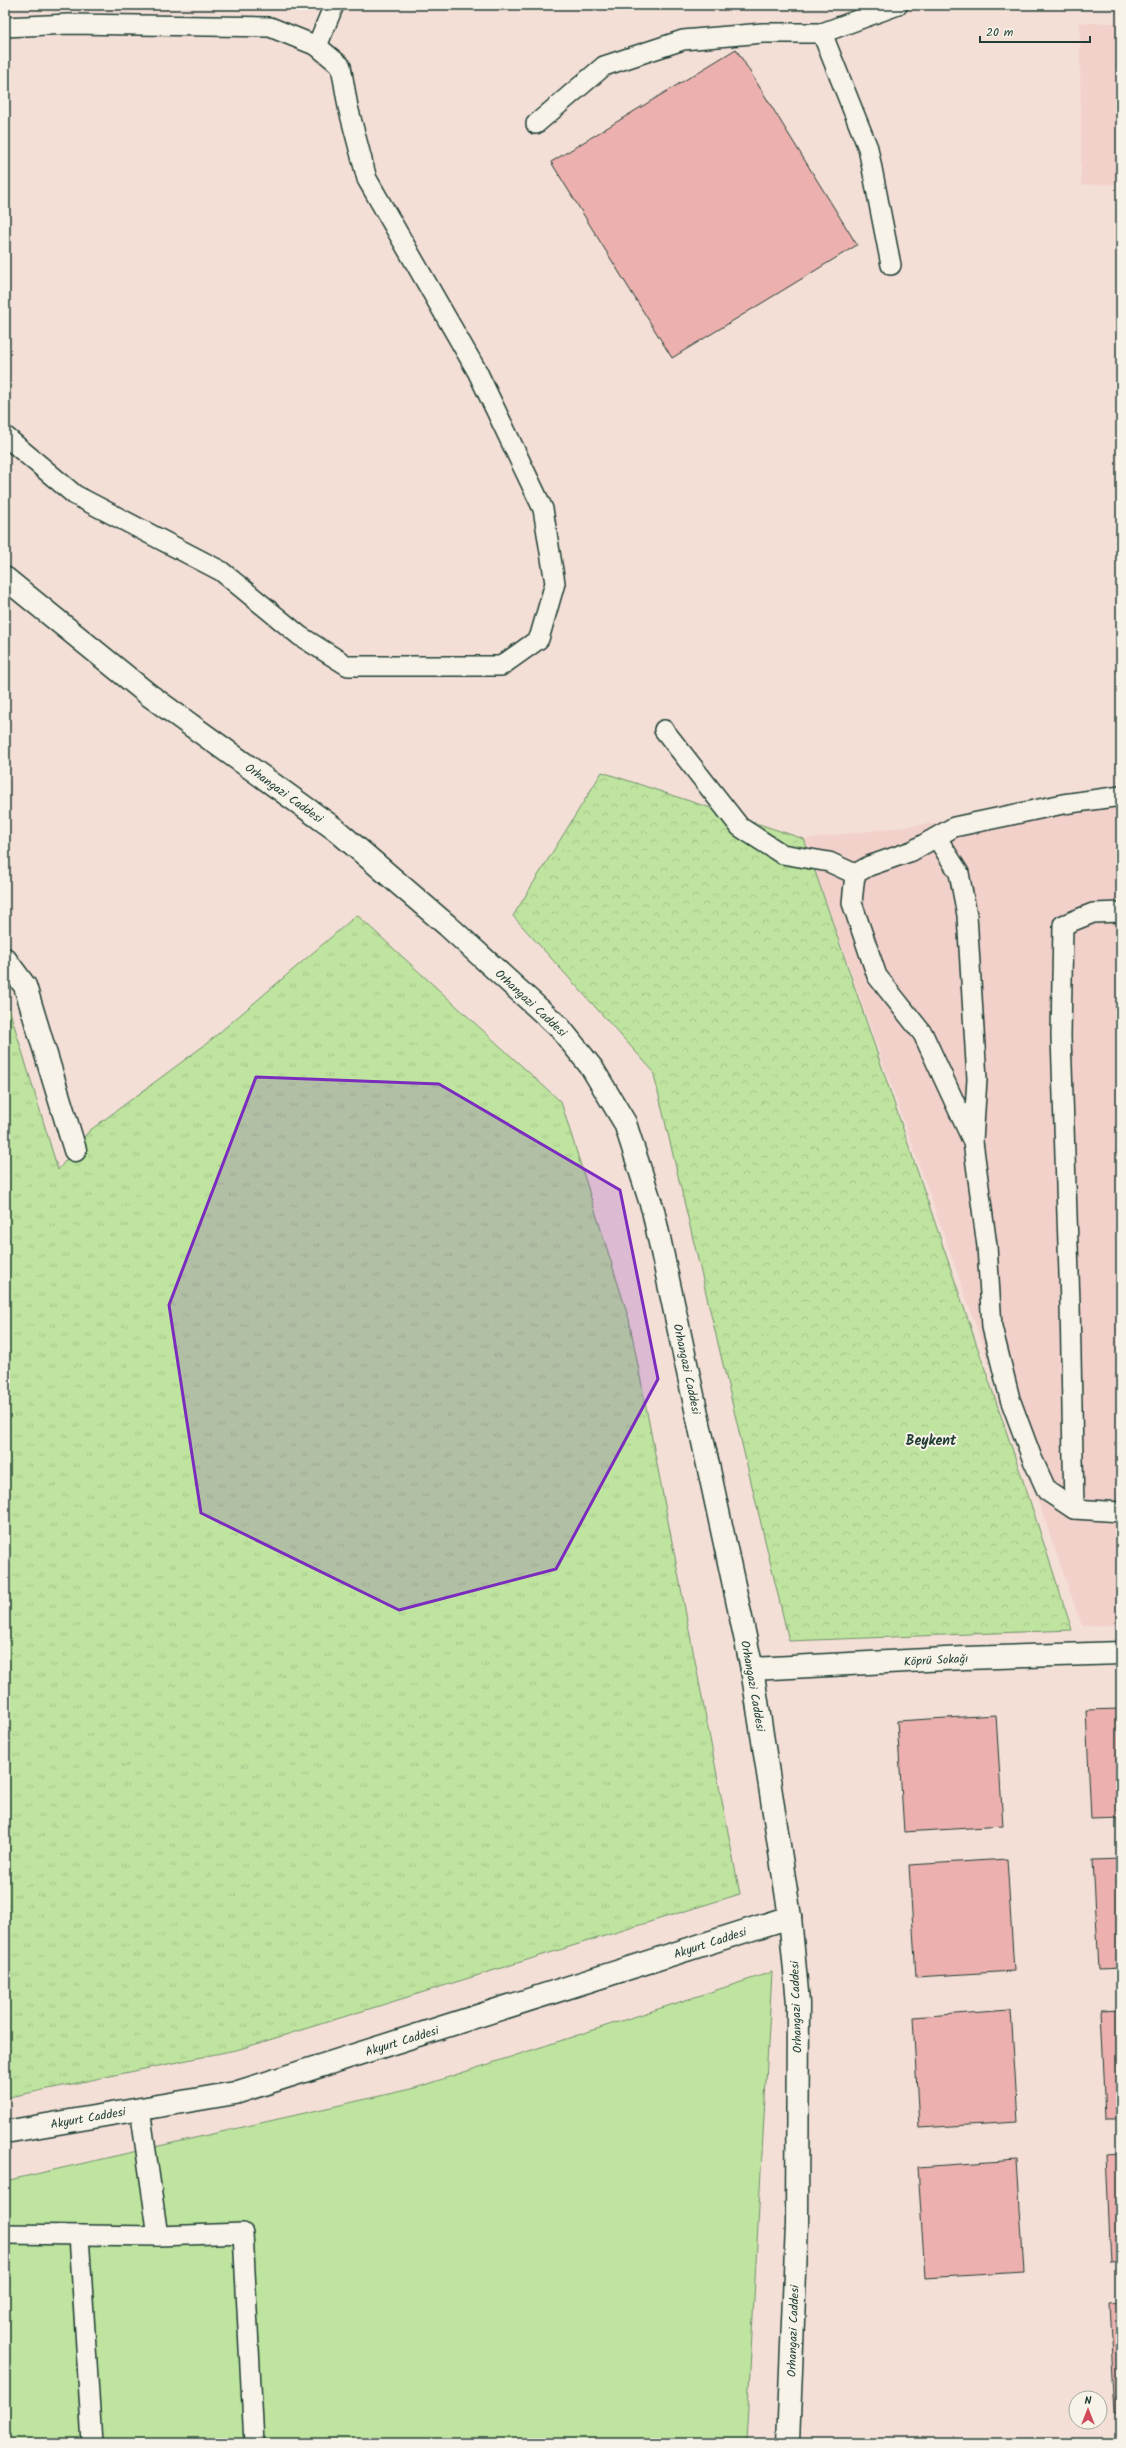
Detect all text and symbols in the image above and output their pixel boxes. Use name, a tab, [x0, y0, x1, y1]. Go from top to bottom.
scale bar	[980, 18, 1090, 44]
text: 20 m	[986, 23, 1014, 42]
street label: Orhangazi Caddesi	[241, 759, 328, 829]
street label: Orhangazi Caddesi	[490, 965, 572, 1043]
street label: Orhangazi Caddesi	[668, 1322, 706, 1417]
district label: Beykent	[906, 1430, 957, 1452]
street label: Orhangazi Caddesi	[735, 1639, 770, 1734]
street label: Köprü Sokağı	[903, 1649, 969, 1672]
street label: Akyurt Caddesi	[671, 1922, 750, 1964]
street label: Orhangazi Caddesi	[785, 1959, 808, 2053]
street label: Akyurt Caddesi	[363, 2021, 442, 2062]
street label: Akyurt Caddesi	[49, 2102, 128, 2134]
street label: Orhangazi Caddesi	[782, 2283, 805, 2377]
north arrow	[1068, 2390, 1108, 2430]
text: N	[1085, 2392, 1092, 2410]

